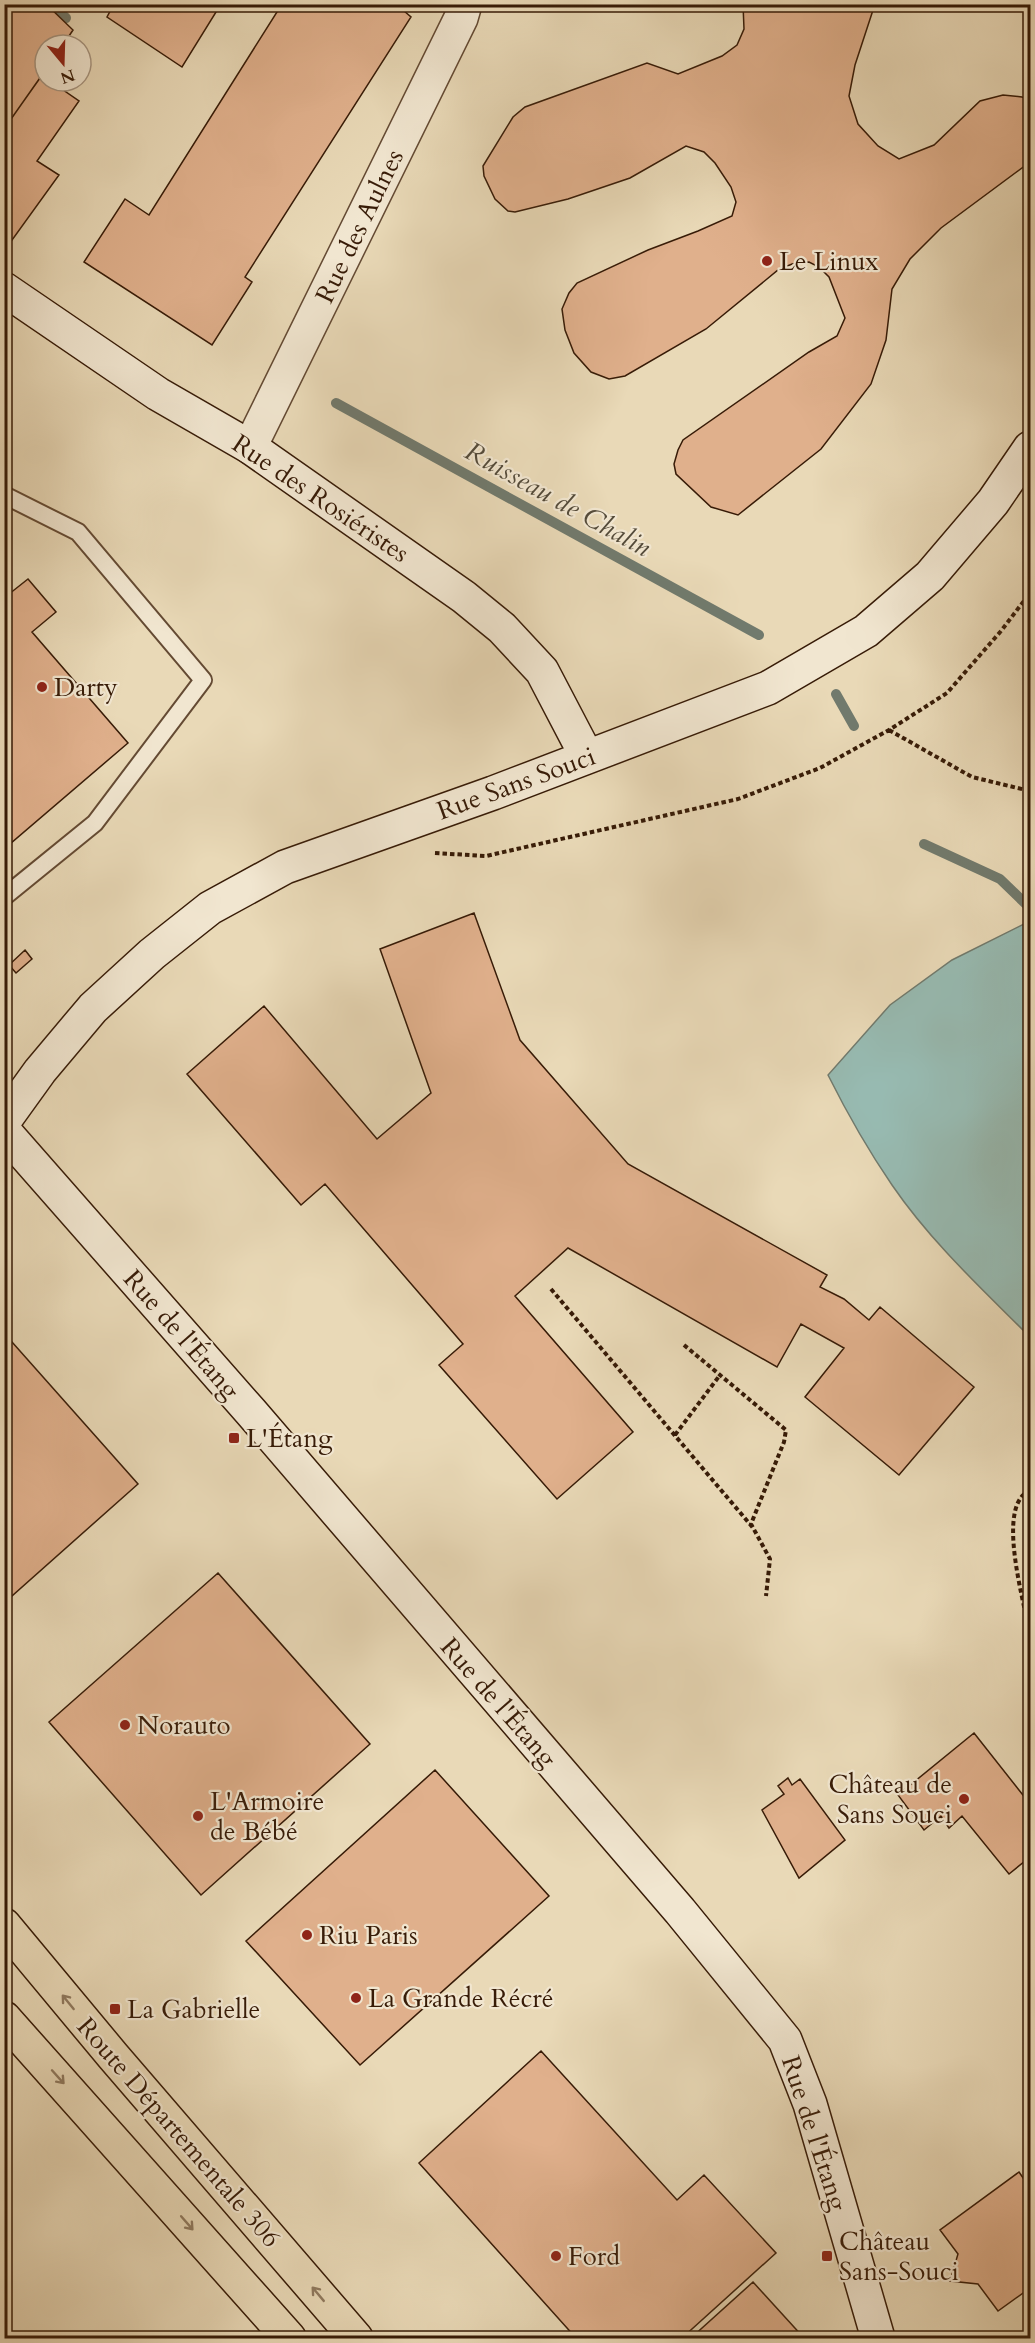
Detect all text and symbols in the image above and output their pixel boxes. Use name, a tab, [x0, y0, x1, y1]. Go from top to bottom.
north arrow	[33, 33, 93, 93]
text: N	[57, 64, 78, 89]
street label: Rue des Aulnes	[307, 143, 412, 309]
place label: Le Linux	[779, 244, 879, 279]
marker: Le Linux	[760, 254, 774, 268]
street label: Rue des Rosiéristes	[225, 426, 416, 571]
water label: Ruisseau de Chalin	[458, 433, 657, 566]
place label: Darty	[54, 670, 118, 705]
marker: Darty	[35, 680, 49, 694]
street label: Rue Sans Souci	[432, 739, 600, 828]
street label: Rue de l'Étang	[116, 1262, 248, 1407]
place label: L'Étang	[246, 1421, 333, 1456]
marker: L'Étang	[227, 1431, 241, 1445]
street label: Rue de l'Étang	[433, 1630, 565, 1775]
place label: Norauto	[137, 1708, 231, 1743]
marker: Norauto	[118, 1718, 132, 1732]
place label: Château de Sans Souci	[828, 1767, 952, 1832]
place label: L'Armoire de Bébé	[210, 1784, 324, 1849]
marker: Château de Sans Souci	[957, 1792, 971, 1806]
marker: L'Armoire de Bébé	[191, 1809, 205, 1823]
place label: Riu Paris	[319, 1918, 418, 1953]
marker: Riu Paris	[300, 1928, 314, 1942]
place label: La Grande Récré	[368, 1981, 554, 2016]
marker: La Grande Récré	[349, 1991, 363, 2005]
place label: La Gabrielle	[127, 1992, 260, 2027]
one-way arrow	[62, 1995, 75, 2011]
marker: La Gabrielle	[108, 2002, 122, 2016]
street label: Route Départementale 306	[69, 2010, 288, 2255]
street label: Rue de l'Étang	[773, 2051, 856, 2216]
one-way arrow	[51, 2069, 65, 2084]
one-way arrow	[180, 2215, 193, 2231]
place label: Château Sans-Souci	[839, 2224, 959, 2289]
place label: Ford	[568, 2239, 620, 2274]
marker: Ford	[549, 2249, 563, 2263]
marker: Château Sans-Souci	[820, 2249, 834, 2263]
one-way arrow	[311, 2287, 325, 2302]

